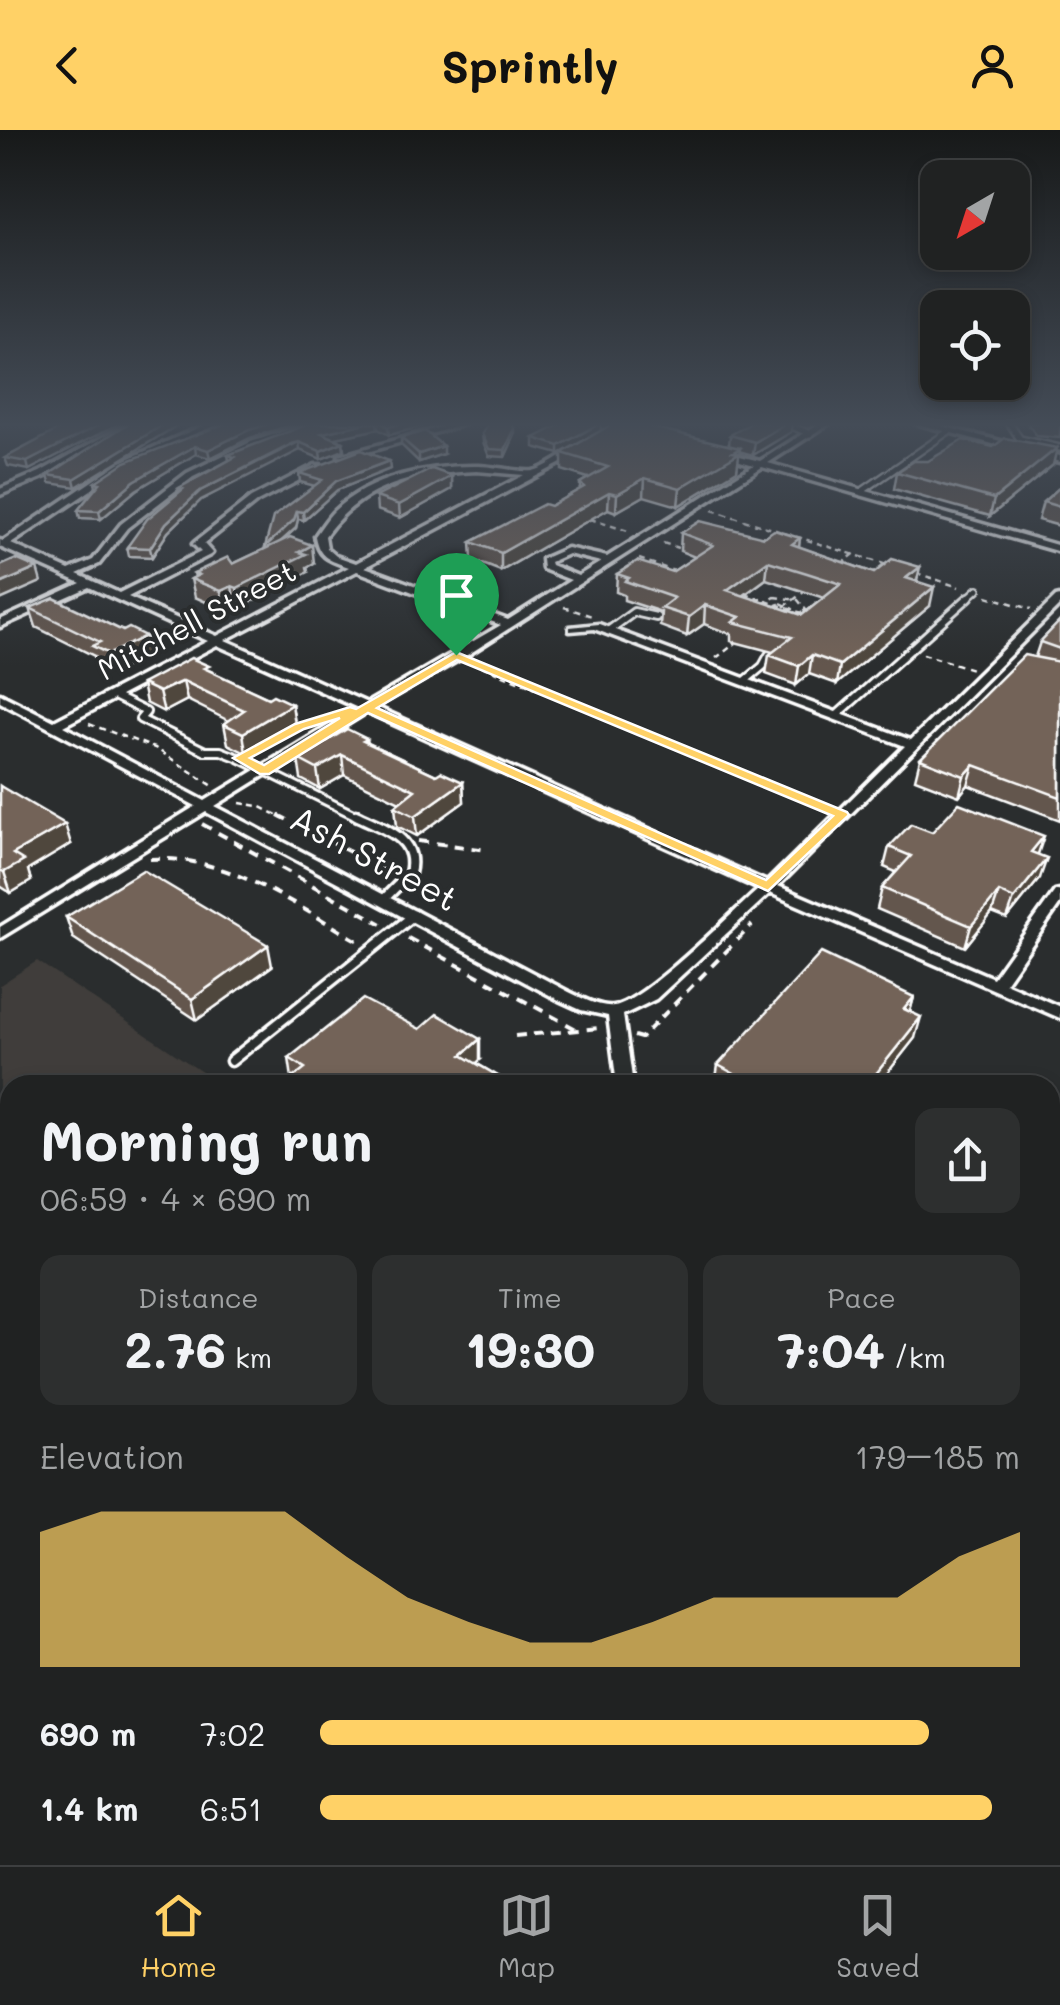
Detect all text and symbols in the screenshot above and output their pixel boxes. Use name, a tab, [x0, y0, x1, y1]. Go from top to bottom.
text: Sprintly	[441, 36, 619, 94]
icon: back	[40, 38, 95, 93]
icon: person	[965, 38, 1020, 93]
north arrow	[920, 160, 1030, 270]
map controls	[920, 160, 1030, 400]
button: locate	[920, 290, 1030, 400]
street label: Mitchell Street	[90, 550, 302, 688]
pin	[414, 553, 499, 656]
icon: arrive	[429, 568, 484, 623]
street label: Ash Street	[283, 794, 467, 921]
text: Morning run	[40, 1103, 373, 1175]
button: share	[915, 1108, 1020, 1213]
text: 06:59 · 4 × 690 m	[40, 1177, 311, 1219]
text: Distance	[138, 1279, 259, 1315]
text: Time	[498, 1279, 562, 1315]
text: Pace	[827, 1279, 896, 1315]
text: 2.76	[125, 1315, 226, 1381]
text: 19:30	[465, 1315, 595, 1381]
text: 7:04	[777, 1315, 885, 1381]
text: km	[226, 1339, 272, 1375]
text: /km	[885, 1339, 946, 1375]
text: Elevation	[40, 1435, 184, 1477]
text: 179–185 m	[855, 1435, 1020, 1477]
text: 690 m	[40, 1712, 136, 1754]
text: 7:02	[200, 1712, 265, 1754]
text: 1.4 km	[40, 1787, 139, 1829]
text: 6:51	[200, 1787, 262, 1829]
tab: Home	[141, 1888, 217, 1984]
tab: Map	[498, 1888, 555, 1984]
tab: Saved	[836, 1888, 919, 1984]

